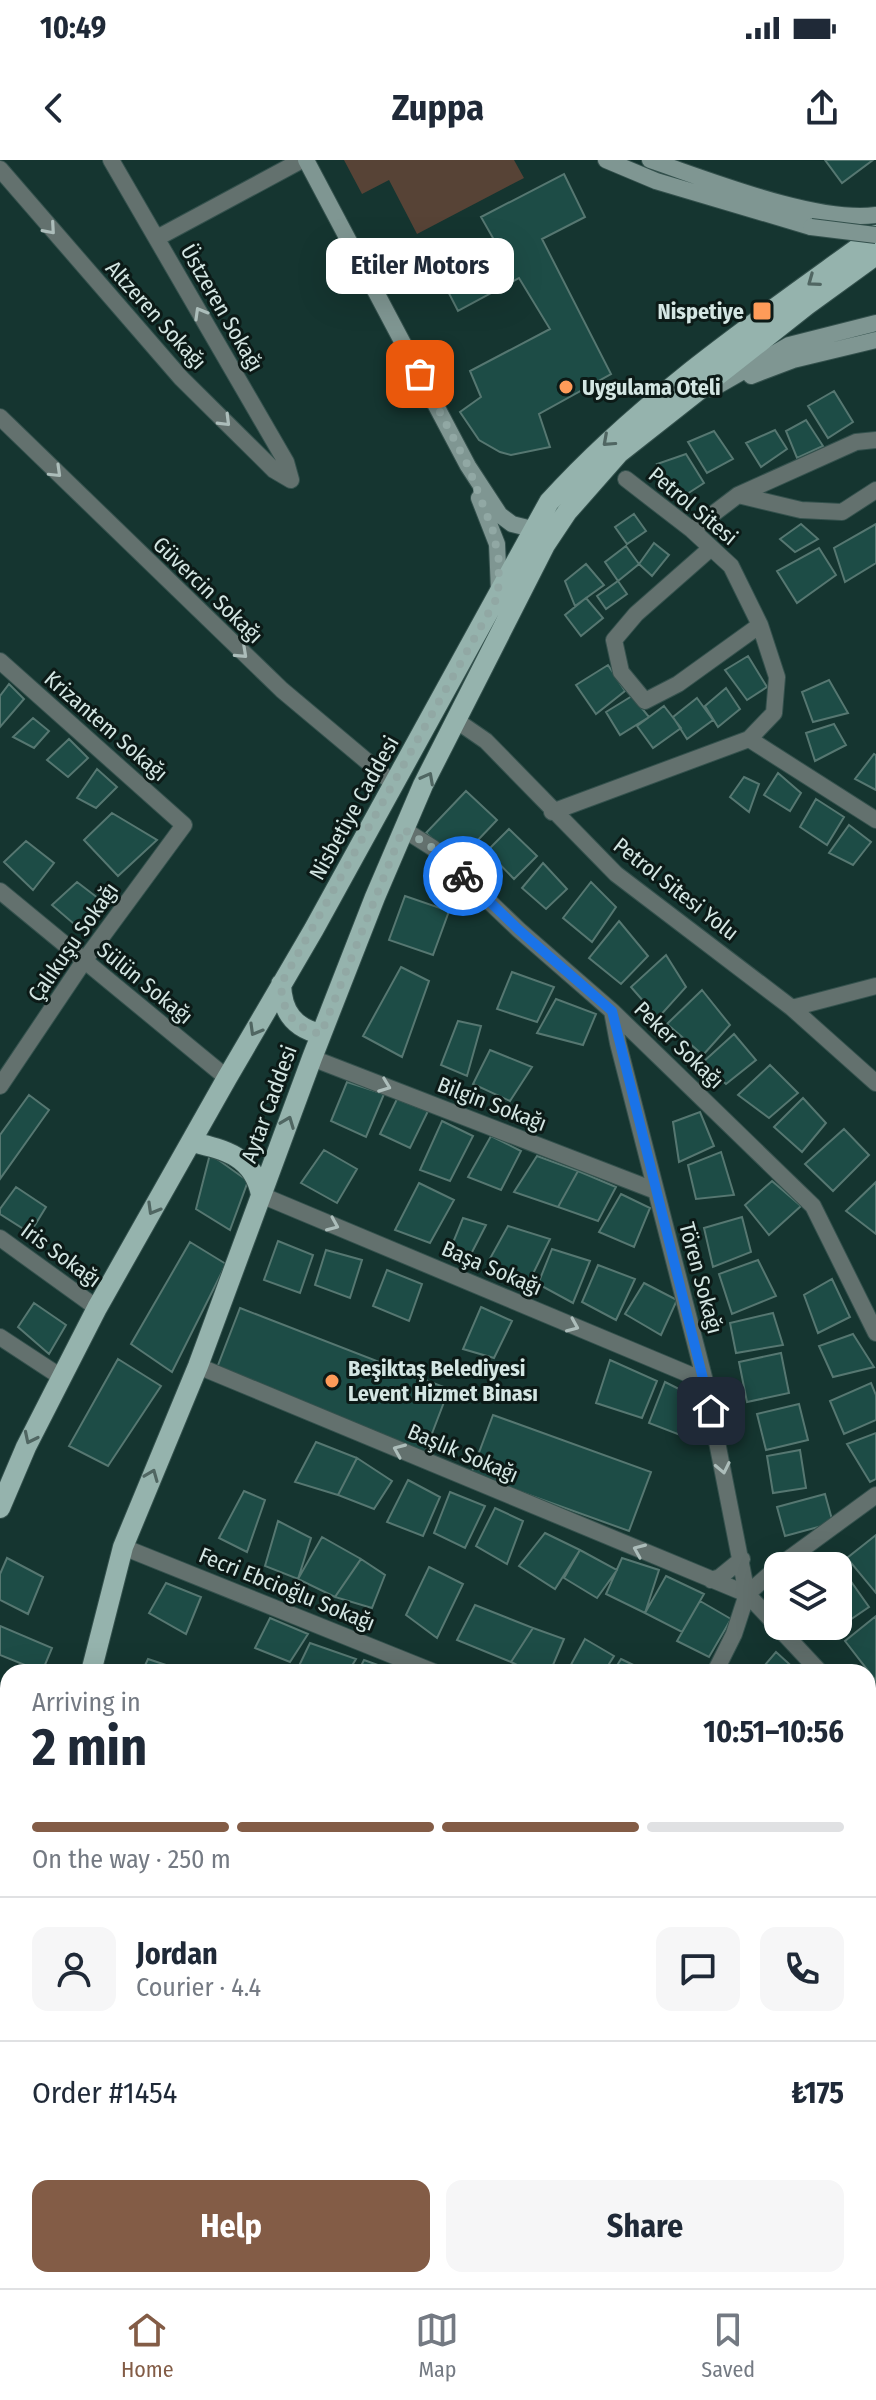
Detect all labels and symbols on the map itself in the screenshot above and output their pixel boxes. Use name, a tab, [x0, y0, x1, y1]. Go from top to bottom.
one-way arrow	[40, 219, 55, 234]
callout: Etiler Motors	[326, 238, 514, 294]
street label: Üstzeren Sokağı	[175, 240, 269, 376]
street label: Altzeren Sokağı	[100, 255, 212, 375]
one-way arrow	[807, 271, 822, 285]
place label: Nispetiye	[657, 298, 744, 325]
marker: Nispetiye	[751, 300, 773, 322]
one-way arrow	[194, 307, 210, 322]
pin	[386, 340, 454, 408]
place label: Uygulama Oteli	[582, 374, 721, 401]
marker: Uygulama Oteli	[557, 378, 575, 396]
one-way arrow	[216, 412, 230, 426]
one-way arrow	[603, 431, 618, 445]
street label: Petrol Sitesi	[643, 461, 743, 551]
one-way arrow	[47, 463, 61, 477]
street label: Güvercin Sokağı	[147, 531, 269, 649]
one-way arrow	[233, 644, 247, 659]
street label: Krizantem Sokağı	[39, 665, 173, 787]
street label: Nisbetiye Caddesi	[303, 731, 405, 885]
one-way arrow	[418, 771, 433, 786]
street label: Petrol Sitesi Yolu	[608, 832, 744, 946]
courier	[423, 836, 503, 916]
street label: Çalıkuşu Sokağı	[22, 877, 125, 1007]
street label: Sülün Sokağı	[92, 936, 198, 1030]
street label: Peker Sokağı	[628, 996, 730, 1094]
one-way arrow	[249, 1021, 265, 1036]
street label: Aytar Caddesi	[235, 1042, 303, 1166]
street label: Bilgin Sokağı	[434, 1071, 550, 1137]
one-way arrow	[377, 1076, 391, 1093]
one-way arrow	[279, 1116, 295, 1130]
one-way arrow	[147, 1200, 163, 1215]
one-way arrow	[325, 1216, 339, 1232]
street label: İris Sokağı	[16, 1217, 106, 1293]
street label: Tören Sokağı	[673, 1219, 729, 1337]
street label: Başa Sokağı	[438, 1235, 546, 1301]
one-way arrow	[565, 1316, 579, 1332]
place label: Beşiktaş Belediyesi Levent Hizmet Binası	[348, 1355, 538, 1407]
marker: Beşiktaş Belediyesi Levent Hizmet Binası	[323, 1372, 341, 1390]
pin	[677, 1377, 745, 1445]
street label: Başlık Sokağı	[404, 1418, 522, 1488]
one-way arrow	[24, 1430, 40, 1445]
one-way arrow	[393, 1443, 407, 1460]
one-way arrow	[714, 1460, 731, 1474]
one-way arrow	[142, 1469, 158, 1483]
street label: Fecri Ebcioğlu Sokağı	[195, 1541, 379, 1637]
one-way arrow	[633, 1543, 647, 1560]

